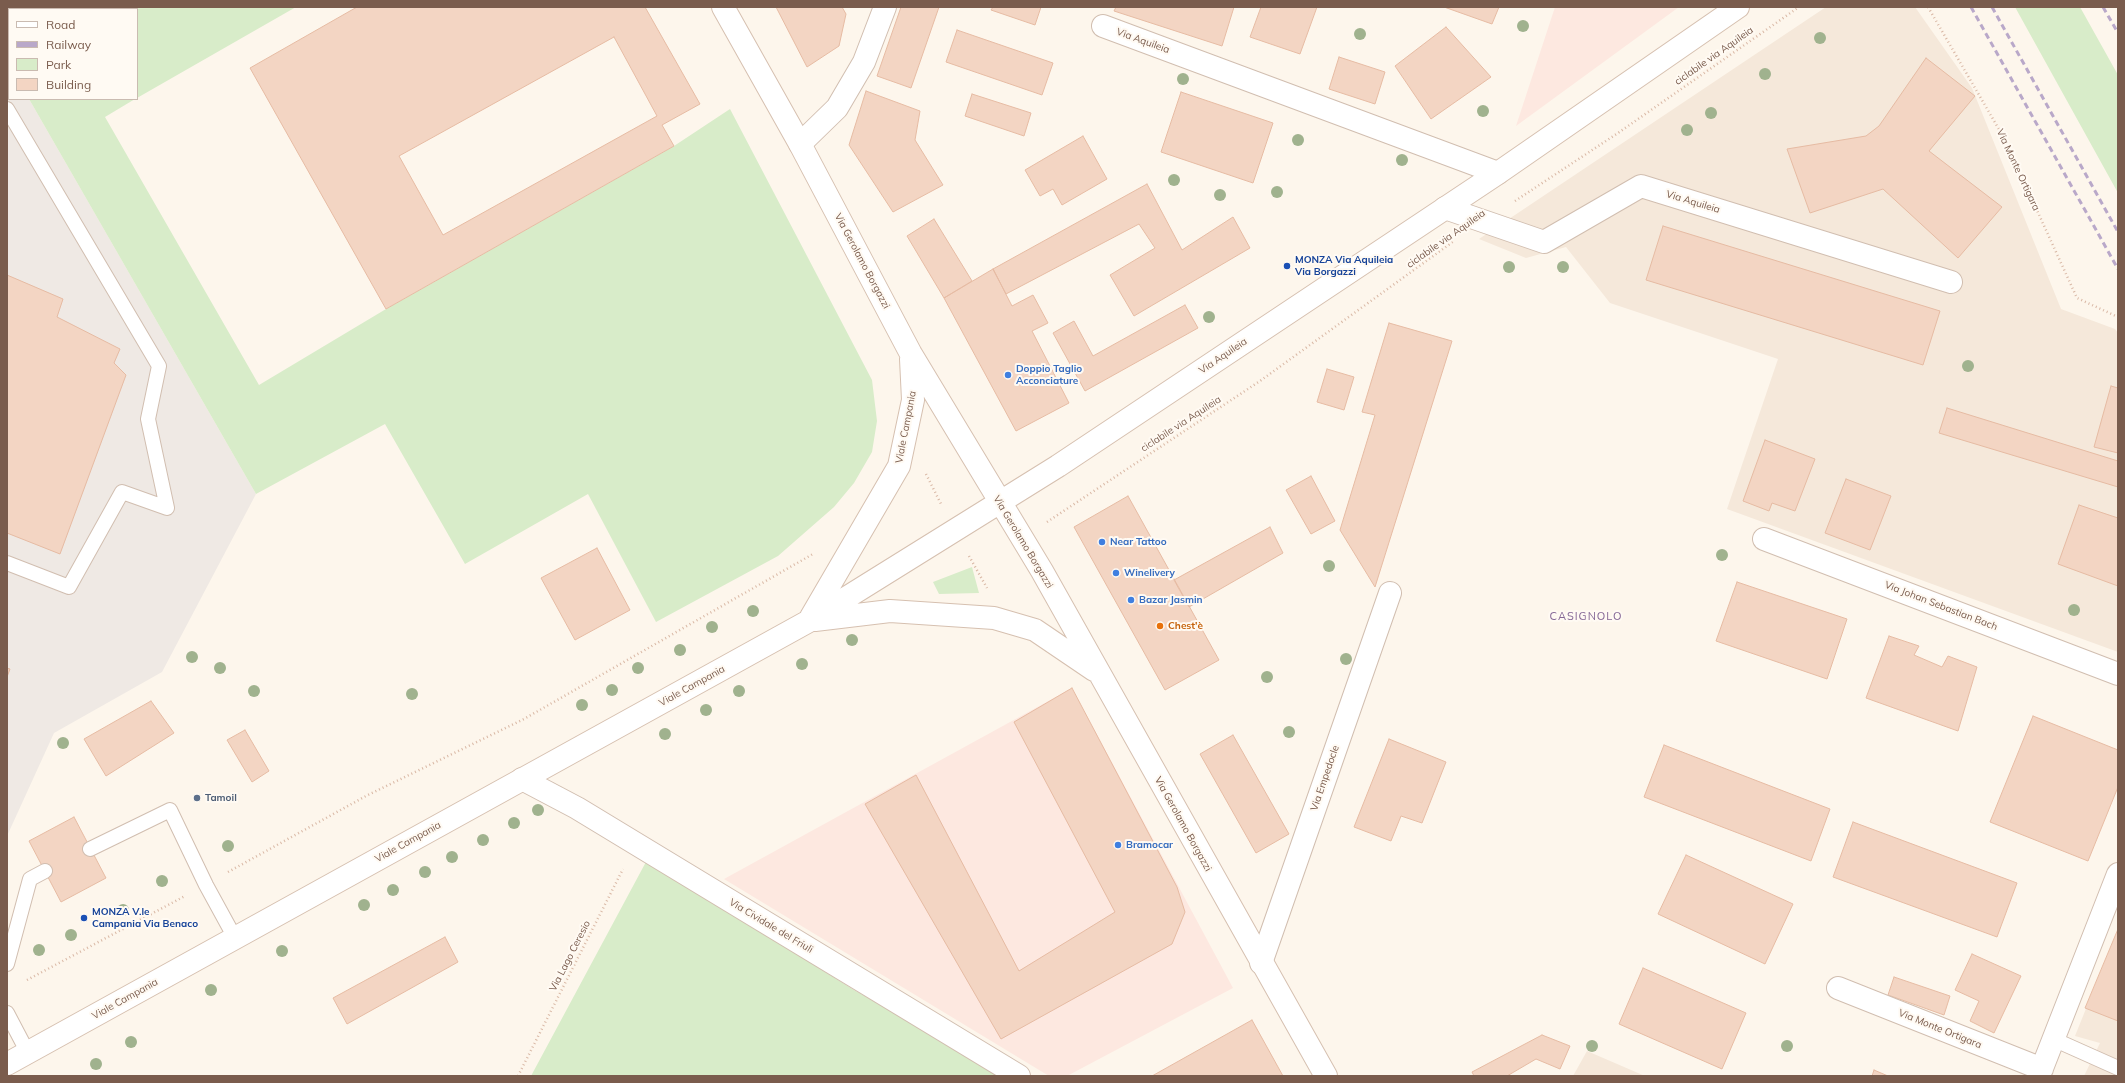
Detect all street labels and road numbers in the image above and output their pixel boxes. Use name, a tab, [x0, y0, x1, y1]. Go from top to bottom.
street label: ciclabile via Aquileia	[1672, 24, 1756, 88]
street label: Via Aquileia	[1115, 26, 1171, 56]
street label: Via Monte Ortigara	[1994, 127, 2042, 213]
street label: Via Aquileia	[1665, 188, 1721, 216]
street label: ciclabile via Aquileia	[1404, 207, 1488, 271]
street label: Via Gerolamo Borgazzi	[832, 211, 892, 311]
street label: Via Aquileia	[1197, 335, 1249, 377]
street label: Viale Campania	[893, 390, 919, 464]
street label: ciclabile via Aquileia	[1139, 394, 1223, 454]
street label: Via Gerolamo Borgazzi	[990, 493, 1056, 591]
street label: Via Johan Sebastian Bach	[1883, 579, 1999, 633]
street label: Viale Campania	[657, 663, 727, 709]
street label: Via Empedocle	[1308, 744, 1342, 812]
street label: Via Gerolamo Borgazzi	[1152, 775, 1214, 873]
street label: Viale Campania	[373, 819, 443, 865]
street label: Via Cividale del Friuli	[727, 896, 815, 956]
street label: Via Lago Ceresio	[547, 919, 593, 993]
street label: Viale Campania	[90, 976, 160, 1022]
street label: Via Monte Ortigara	[1897, 1007, 1983, 1051]

